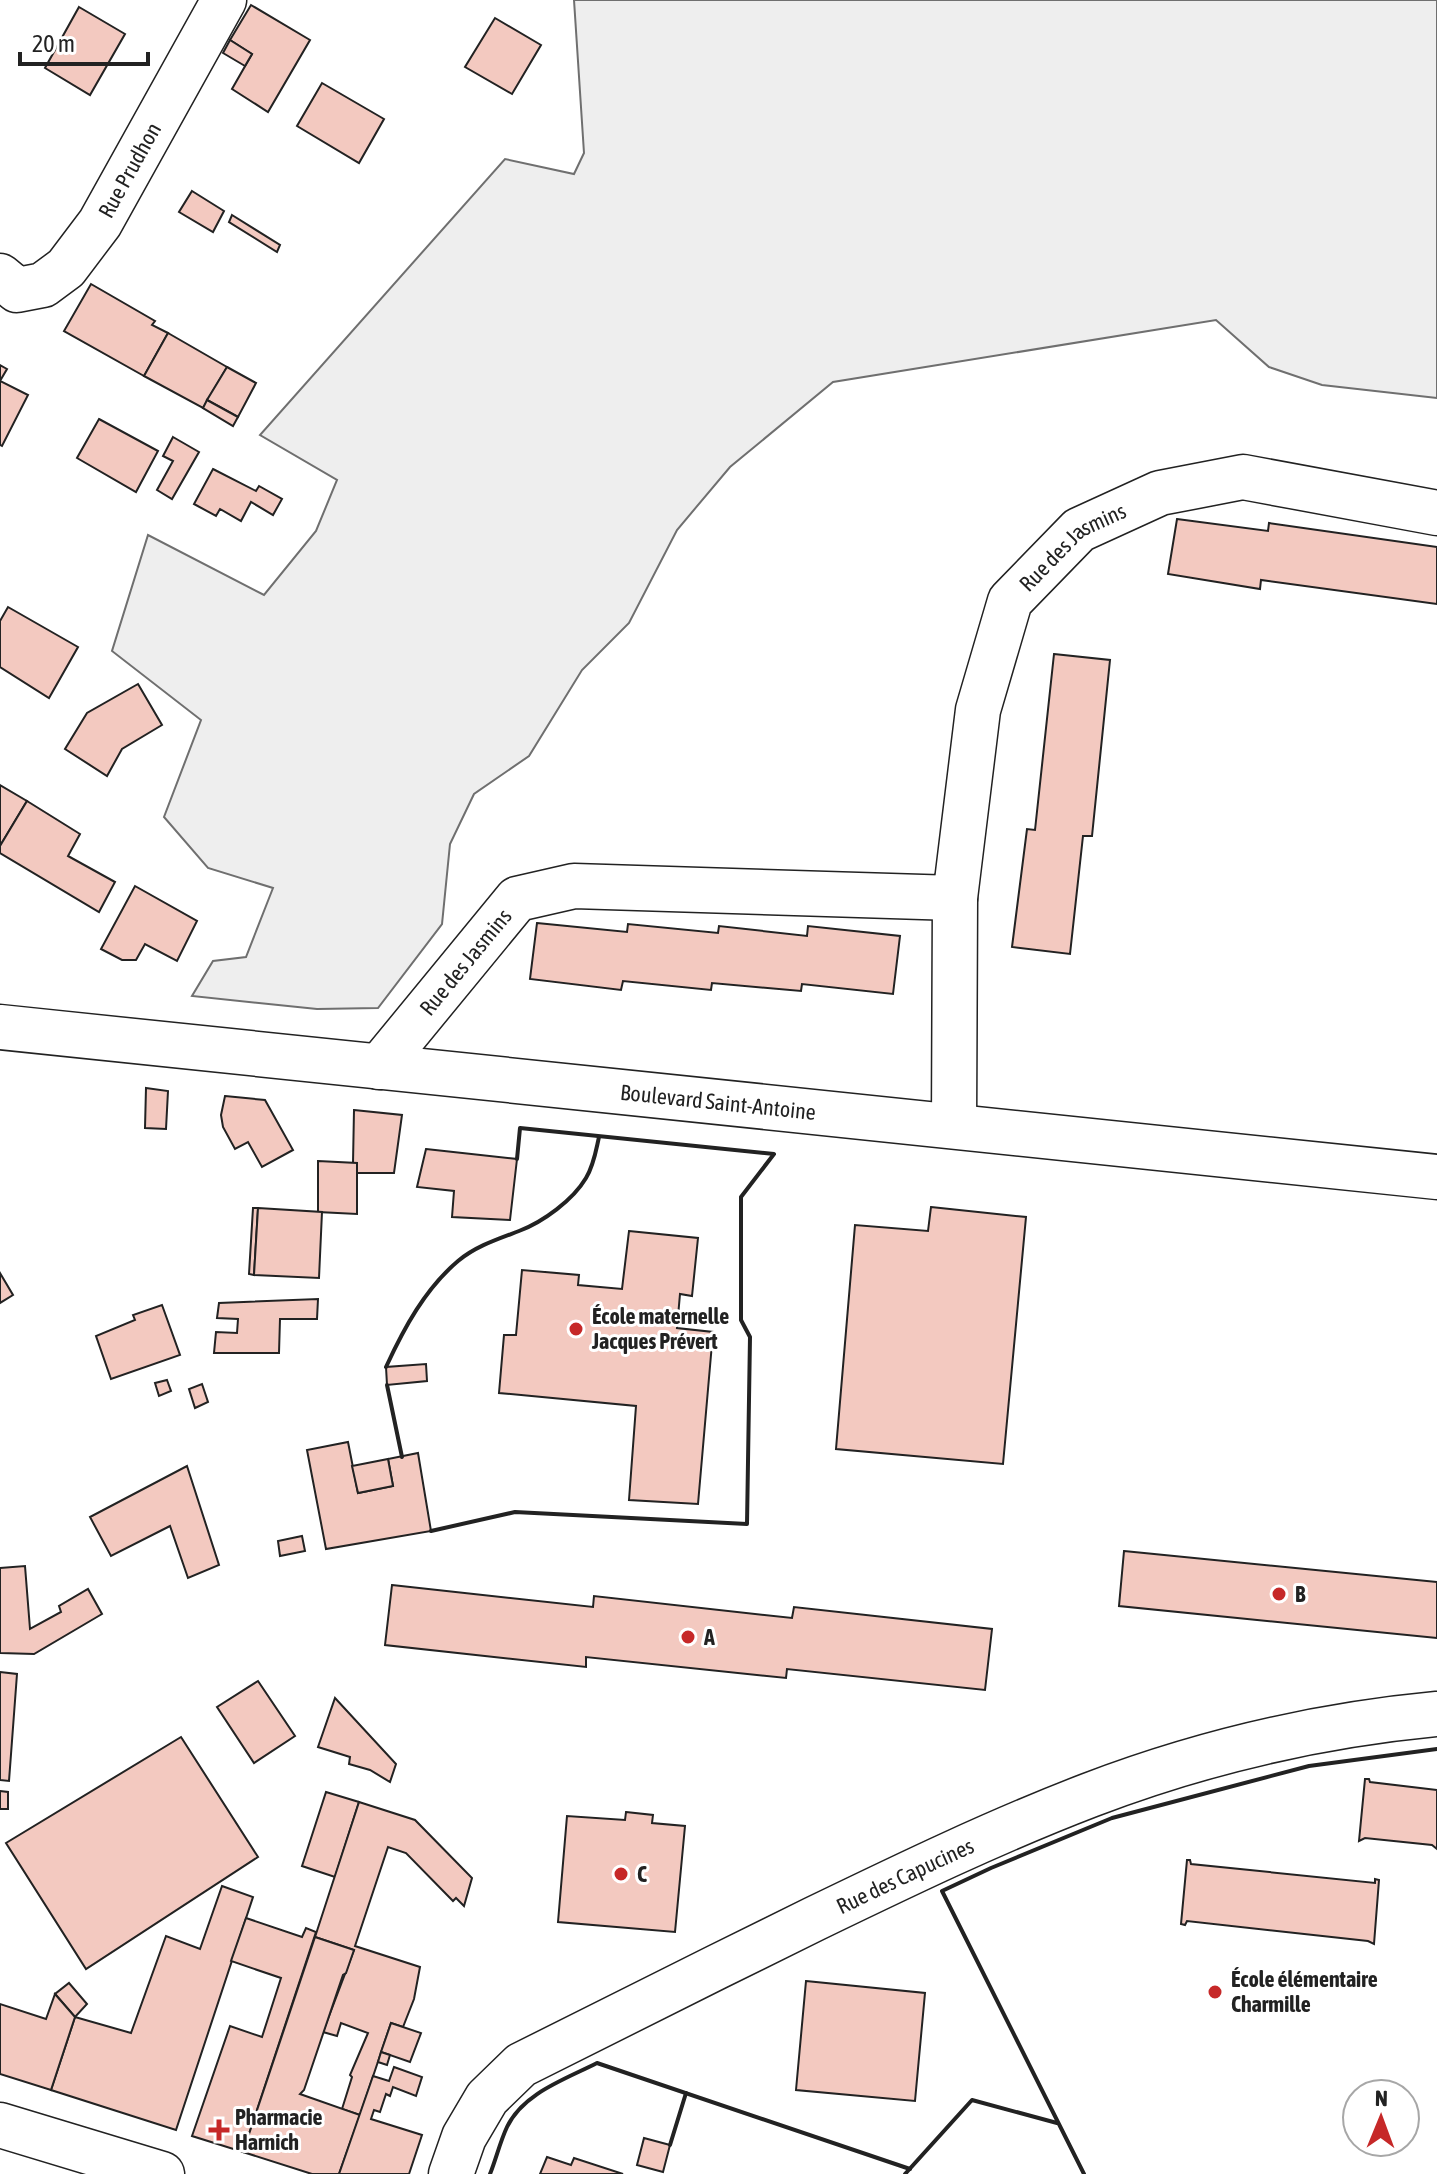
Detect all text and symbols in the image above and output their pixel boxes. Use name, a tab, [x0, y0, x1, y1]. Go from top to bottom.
scale bar	[20, 16, 148, 66]
text: 20 m	[32, 30, 75, 57]
street label: Rue Prudhon	[93, 118, 166, 222]
street label: Rue des Jasmins	[1014, 497, 1130, 597]
street label: Rue des Jasmins	[414, 903, 517, 1021]
street label: Boulevard Saint-Antoine	[619, 1079, 817, 1125]
place label: École maternelle Jacques Prévert	[591, 1303, 729, 1354]
marker: École maternelle Jacques Prévert	[567, 1320, 585, 1338]
place label: B	[1295, 1581, 1306, 1607]
marker: B	[1270, 1585, 1288, 1603]
place label: A	[703, 1624, 715, 1650]
marker: A	[679, 1628, 697, 1646]
street label: Rue des Capucines	[832, 1832, 978, 1919]
place label: C	[637, 1861, 647, 1887]
marker: C	[612, 1865, 630, 1883]
place label: École élémentaire Charmille	[1231, 1966, 1378, 2017]
marker: École élémentaire Charmille	[1206, 1983, 1224, 2001]
north arrow	[1341, 2078, 1421, 2158]
text: N	[1375, 2085, 1388, 2111]
place label: Pharmacie Harnich	[235, 2104, 322, 2155]
marker: Pharmacie Harnich	[210, 2121, 228, 2139]

